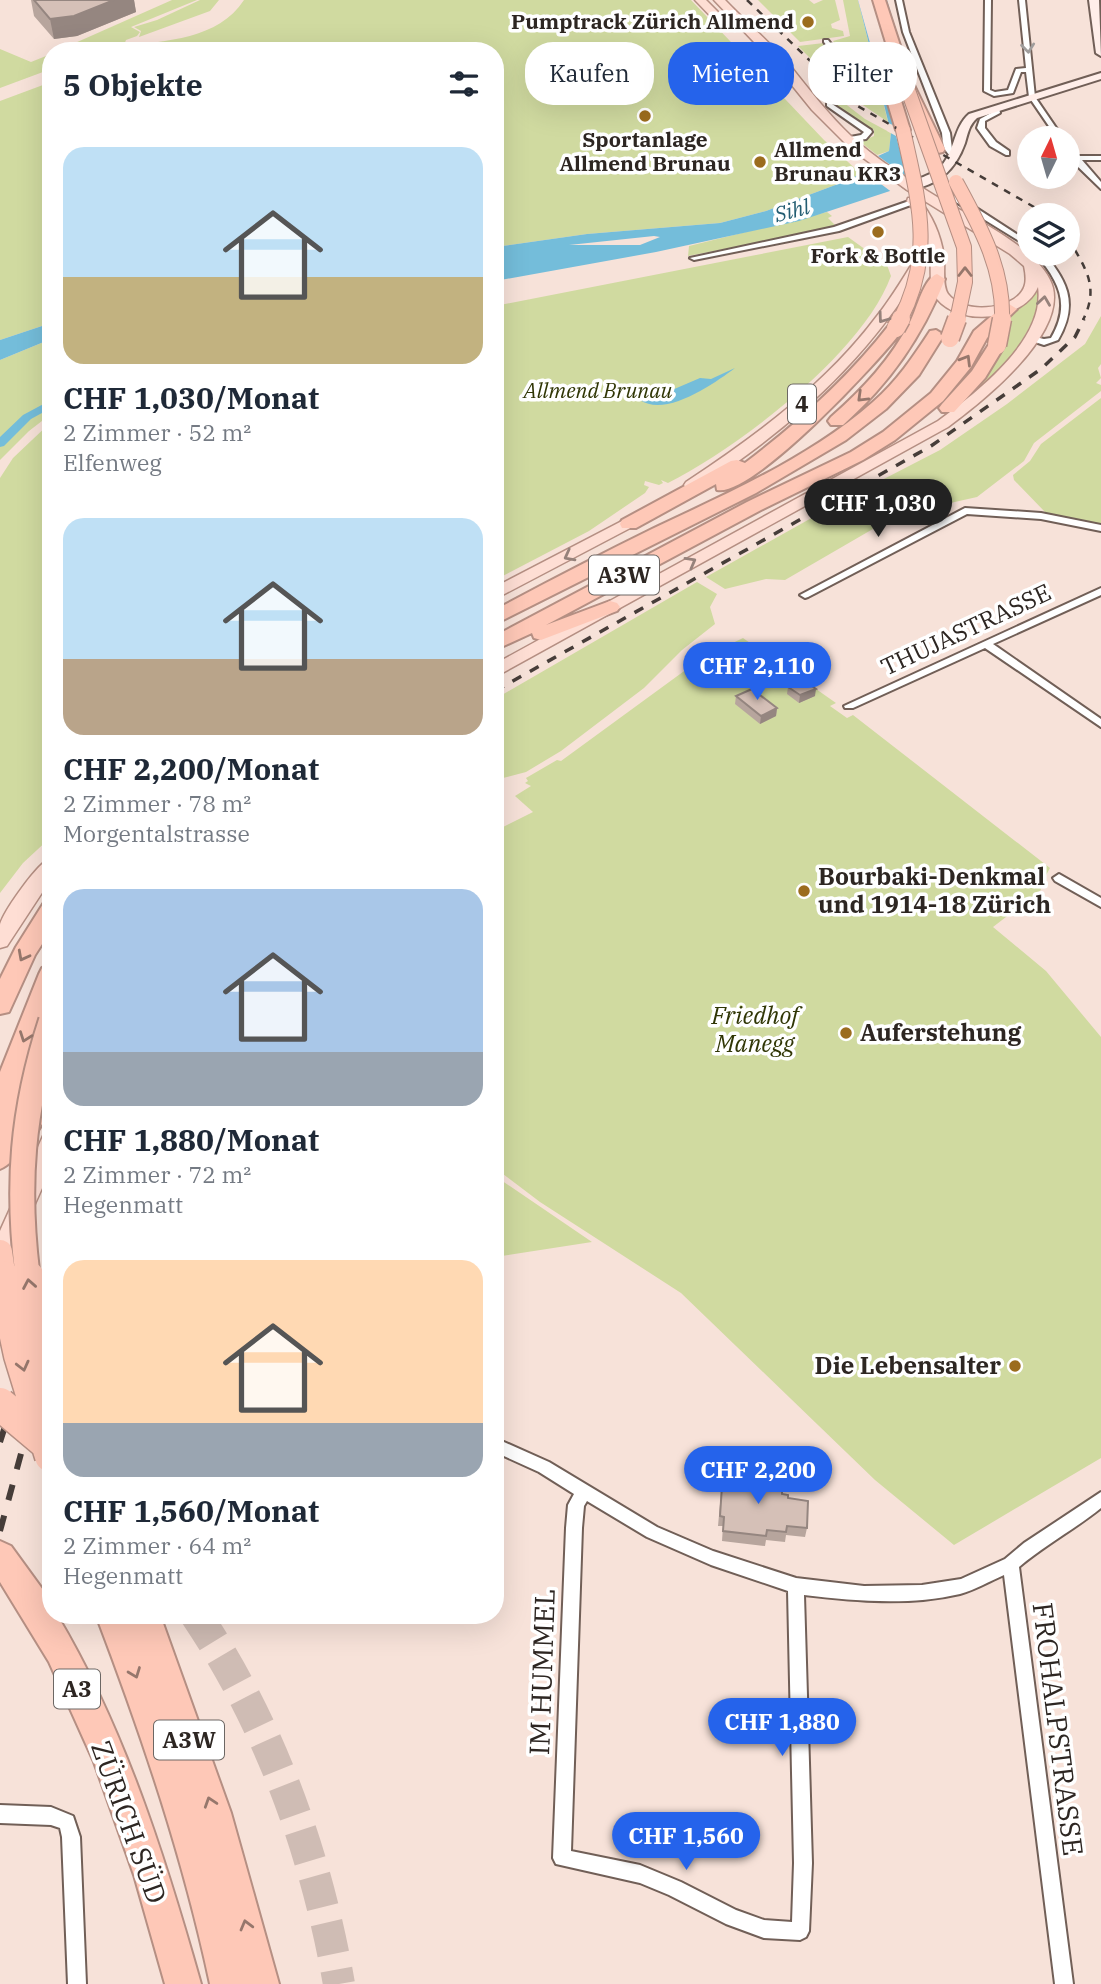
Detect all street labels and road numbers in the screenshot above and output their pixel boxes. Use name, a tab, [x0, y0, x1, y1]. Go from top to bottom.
road number: 4	[788, 384, 816, 424]
road number: A3W	[589, 555, 659, 594]
street label: THUJASTRASSE	[875, 576, 1056, 683]
street label: IM HUMMEL	[520, 1588, 563, 1756]
street label: FROHALPSTRASSE	[1025, 1600, 1092, 1858]
road number: A3	[54, 1670, 100, 1708]
road number: A3W	[154, 1721, 224, 1760]
street label: ZÜRICH SÜD	[83, 1735, 176, 1908]

